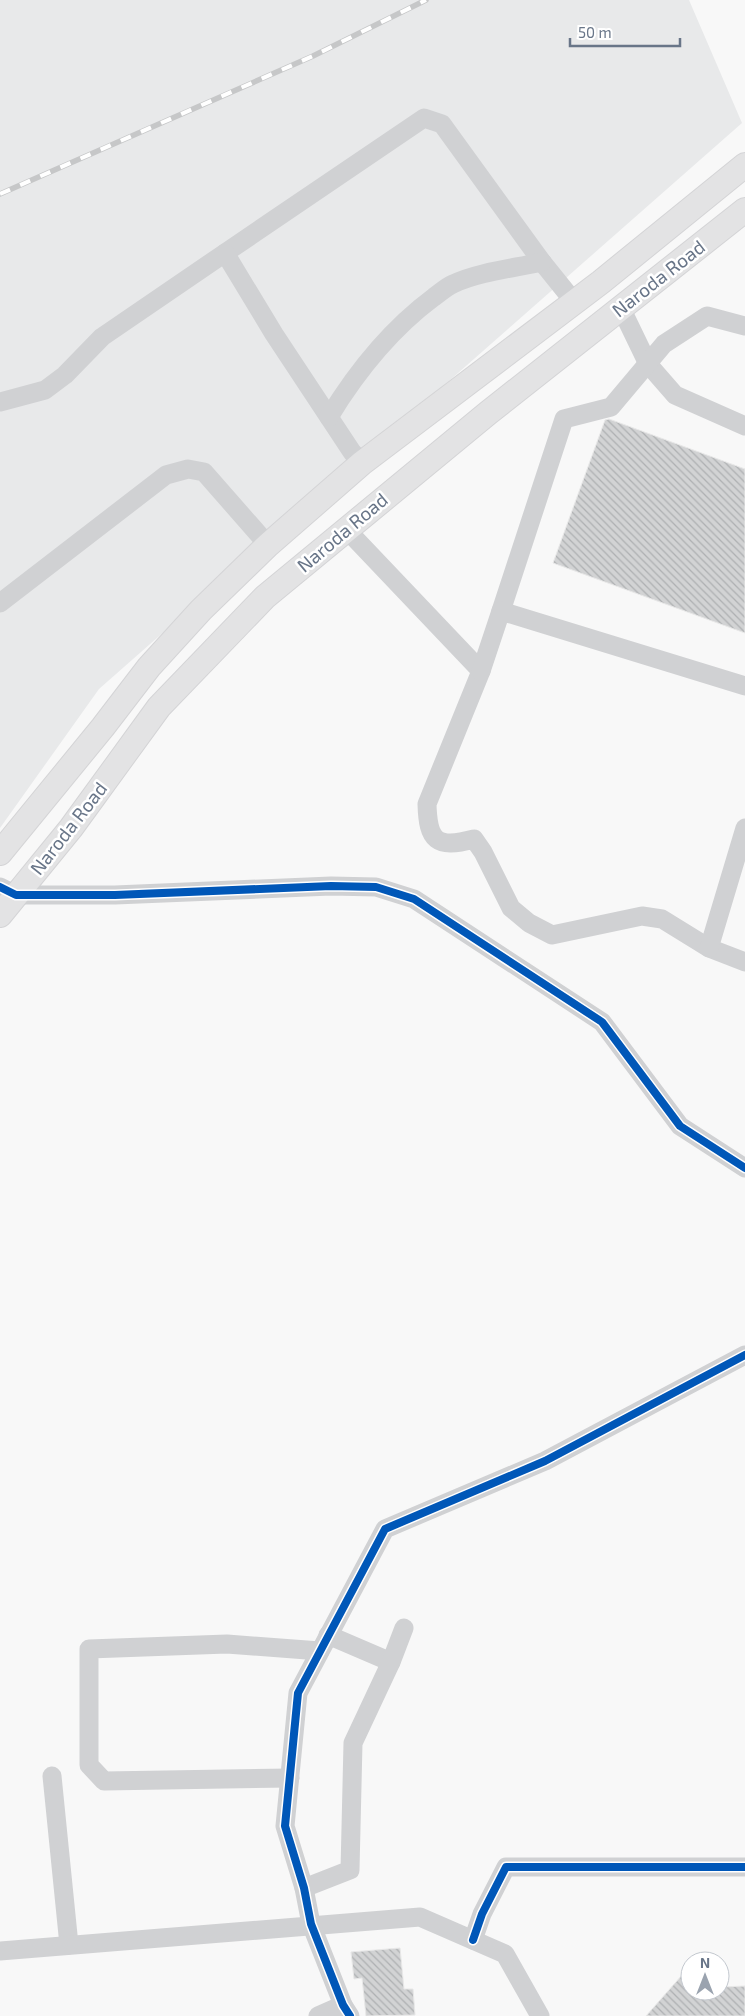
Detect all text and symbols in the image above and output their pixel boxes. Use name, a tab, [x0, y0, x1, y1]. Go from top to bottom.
scale bar	[570, 15, 680, 47]
text: 50 m	[578, 23, 612, 41]
street label: Naroda Road	[607, 235, 709, 321]
street label: Naroda Road	[292, 487, 392, 577]
street label: Naroda Road	[25, 777, 111, 879]
north arrow	[680, 1951, 730, 2001]
text: N	[700, 1954, 710, 1971]

